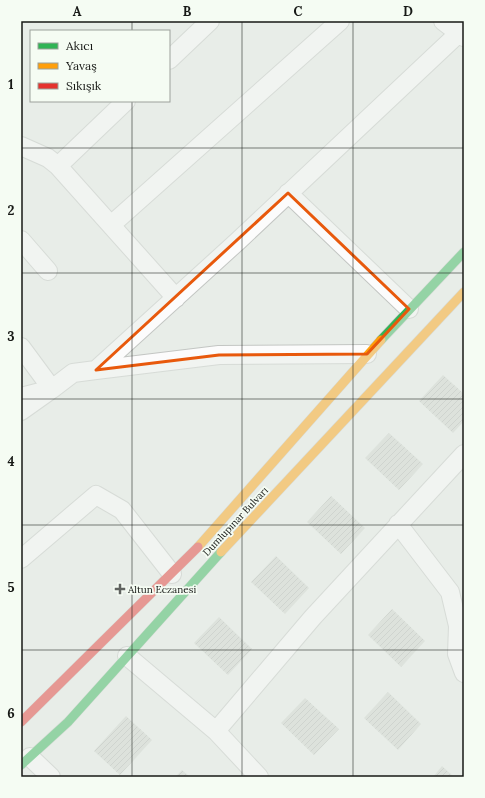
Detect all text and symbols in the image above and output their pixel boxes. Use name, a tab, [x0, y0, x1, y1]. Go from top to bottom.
text: A	[73, 3, 82, 20]
text: B	[183, 3, 192, 20]
text: C	[294, 3, 303, 20]
text: D	[403, 3, 413, 20]
legend	[30, 30, 170, 102]
text: Akıcı	[65, 38, 93, 53]
text: Yavaş	[65, 58, 97, 73]
text: 1	[8, 76, 14, 93]
text: Sıkışık	[66, 78, 102, 93]
text: 2	[8, 202, 15, 219]
text: 3	[7, 328, 15, 345]
text: 4	[7, 453, 15, 470]
street label: Dumlupınar Bulvarı	[200, 484, 271, 559]
text: 5	[7, 579, 15, 596]
place label: Altun Eczanesi	[127, 583, 196, 596]
marker: Altun Eczanesi	[115, 584, 125, 594]
text: 6	[7, 705, 15, 722]

